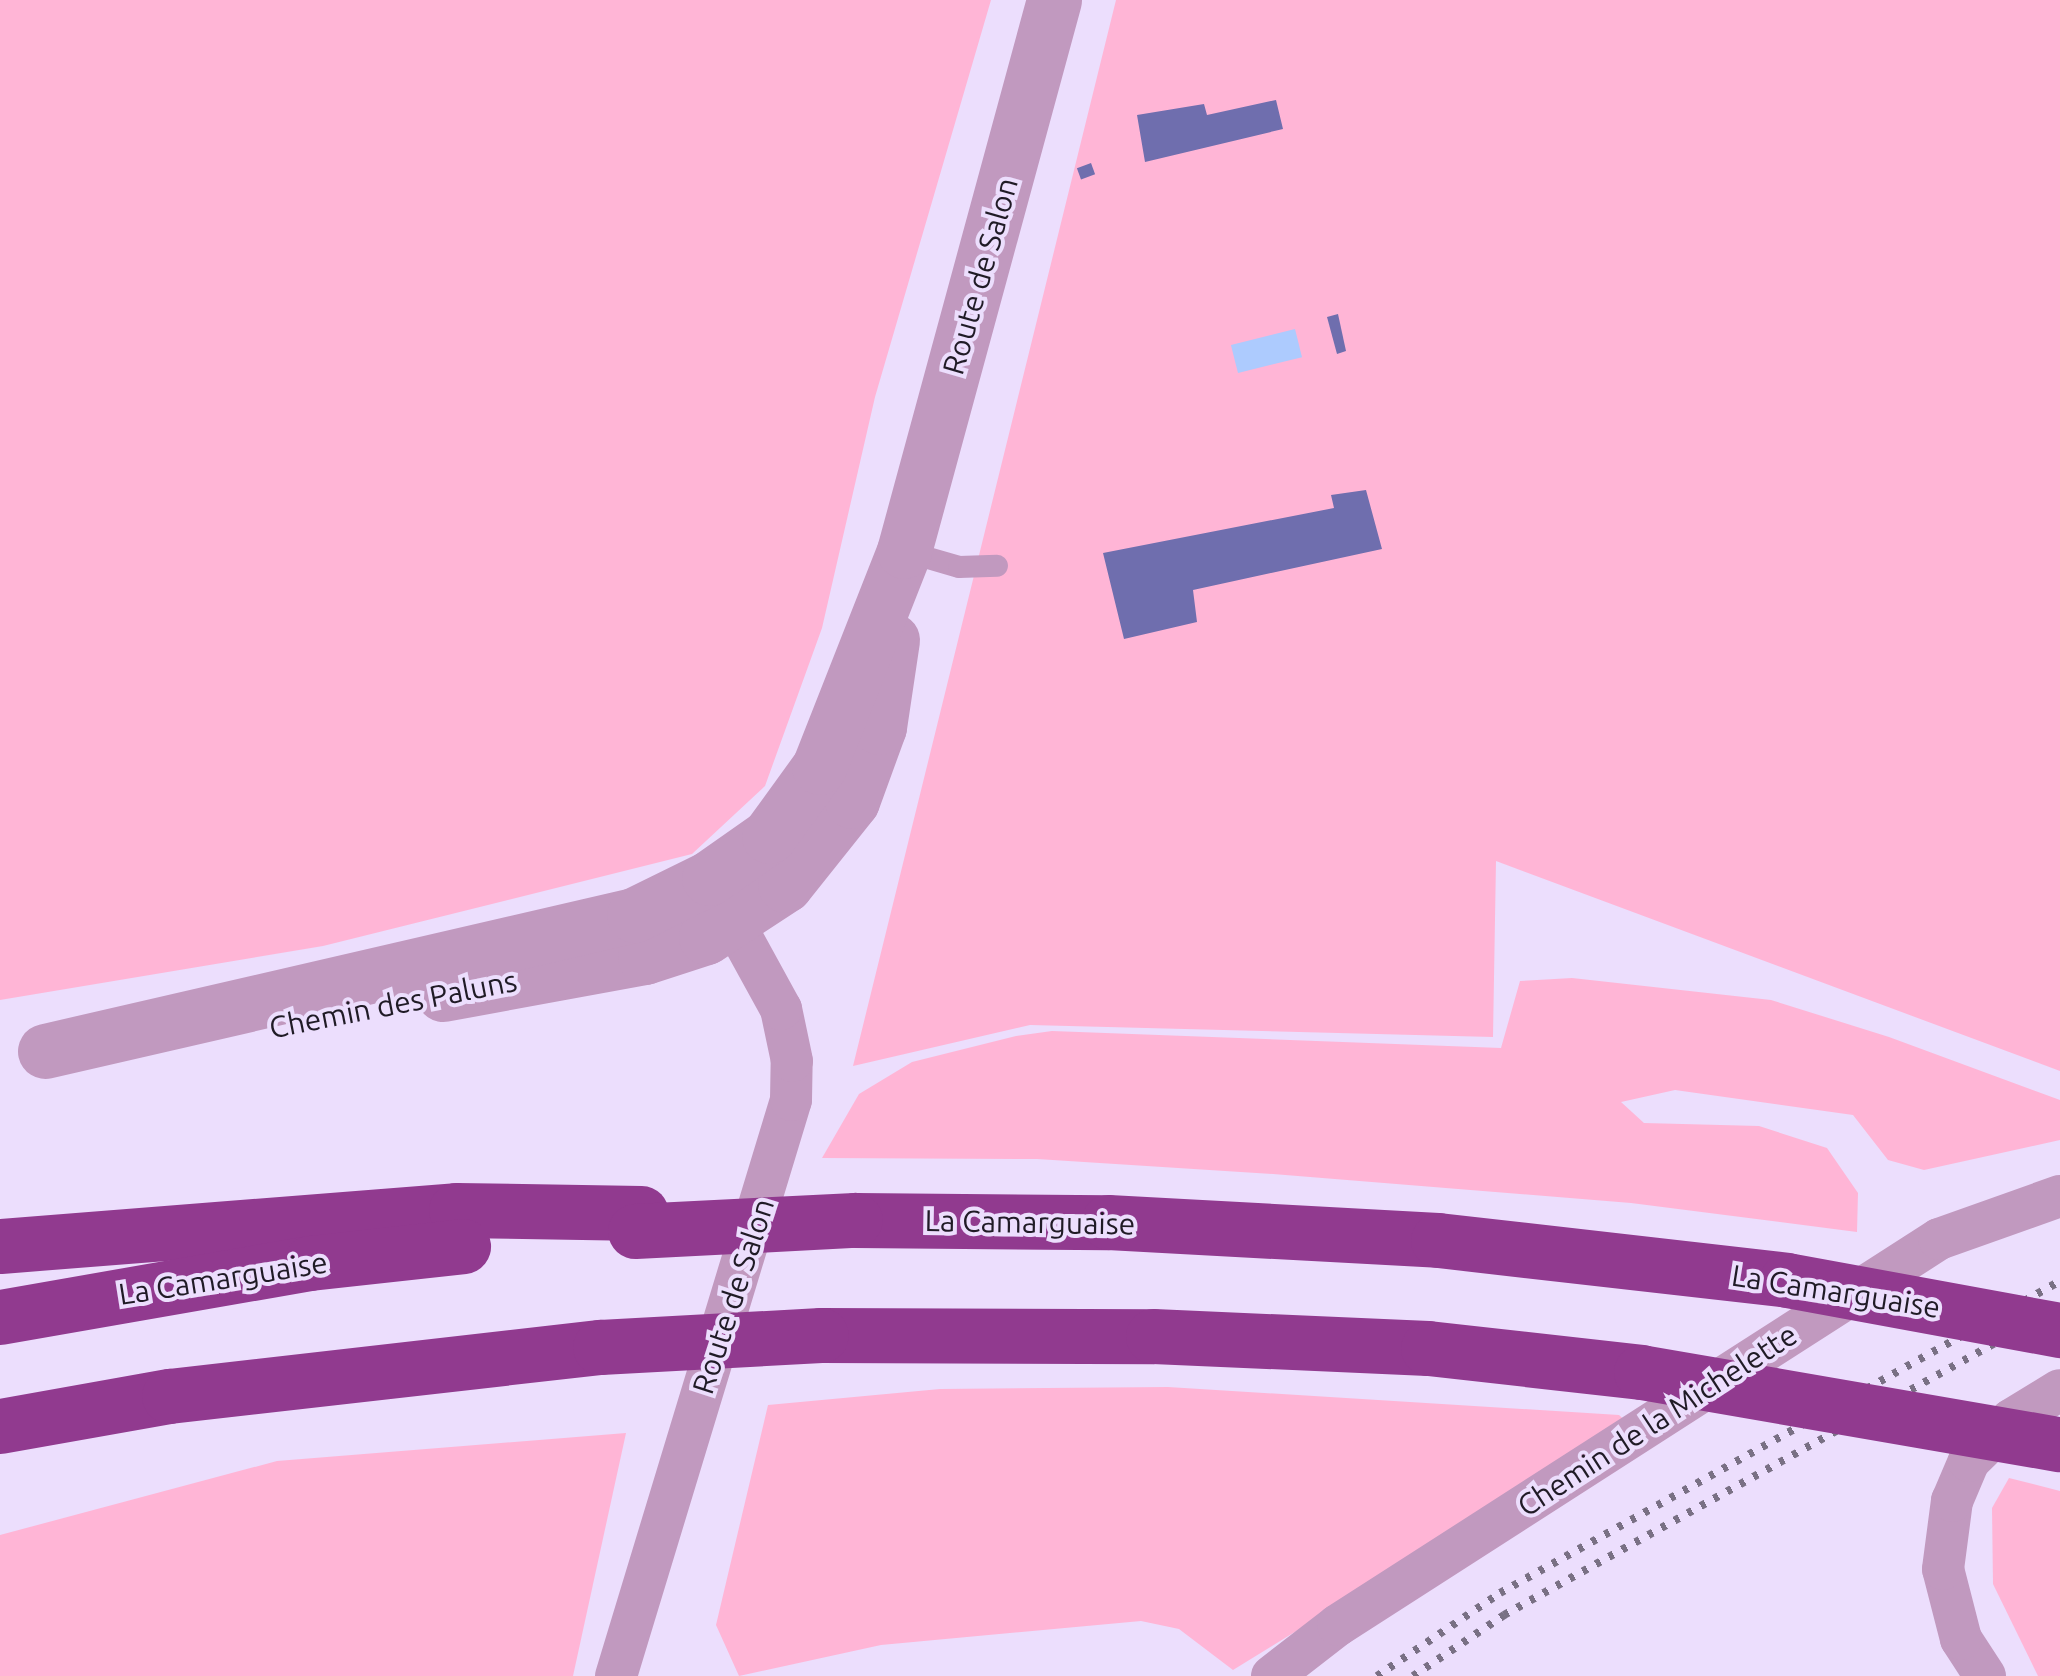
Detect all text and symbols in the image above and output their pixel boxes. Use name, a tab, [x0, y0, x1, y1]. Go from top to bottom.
street label: Route de Salon	[935, 173, 1025, 379]
street label: Chemin des Paluns	[266, 962, 520, 1046]
street label: Route de Salon	[684, 1194, 782, 1398]
street label: La Camarguaise	[924, 1202, 1136, 1242]
street label: La Camarguaise	[116, 1244, 330, 1312]
street label: La Camarguaise	[1729, 1257, 1943, 1325]
street label: Chemin de la Michelette	[1511, 1316, 1803, 1524]

